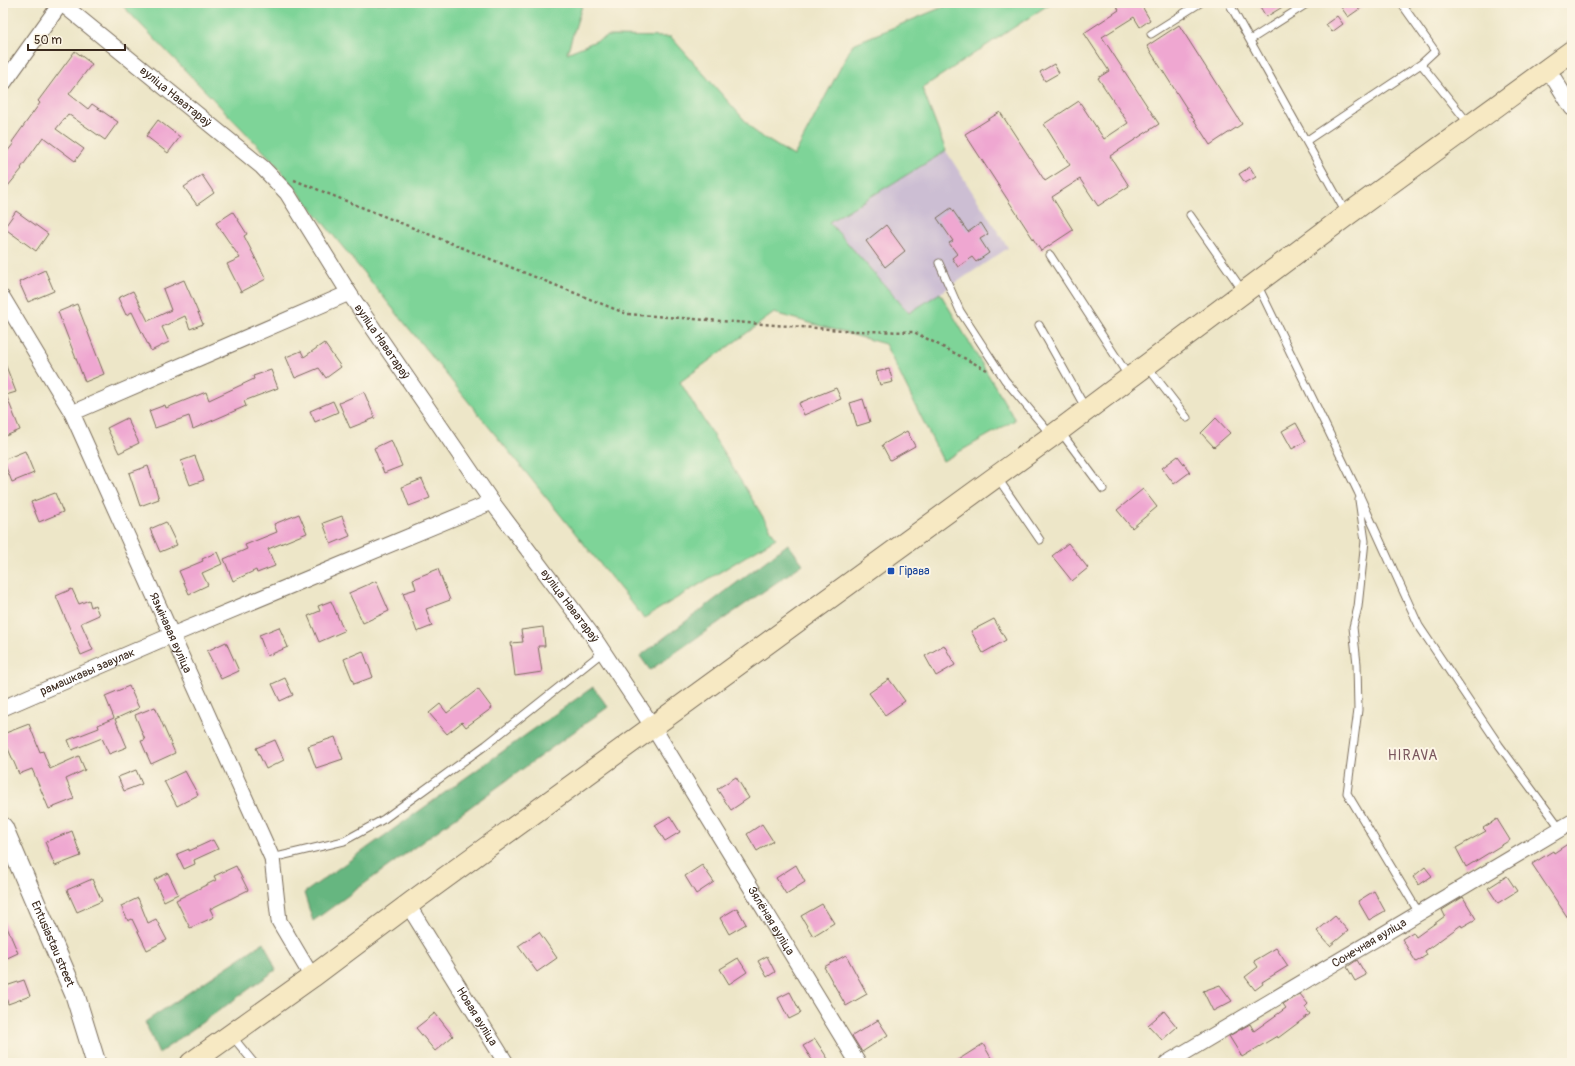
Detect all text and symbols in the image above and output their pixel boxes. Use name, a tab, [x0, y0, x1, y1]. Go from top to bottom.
scale bar	[28, 26, 125, 52]
text: 50 m	[34, 33, 62, 48]
street label: вуліца Наватараў	[137, 63, 214, 131]
street label: вуліца Наватараў	[351, 301, 413, 382]
place label: Гірава	[899, 564, 930, 579]
street label: вуліца Наватараў	[537, 566, 602, 645]
marker: Гірава	[886, 566, 896, 576]
street label: Язмінавая вуліца	[146, 590, 195, 676]
street label: рамашкавы завулак	[38, 645, 137, 699]
district label: HIRAVA	[1388, 747, 1438, 764]
street label: Зялёная вуліца	[744, 884, 798, 958]
street label: Entusiastau street	[28, 899, 78, 989]
street label: Сонечная вуліца	[1329, 915, 1410, 971]
street label: Новая вуліца	[453, 984, 501, 1049]

